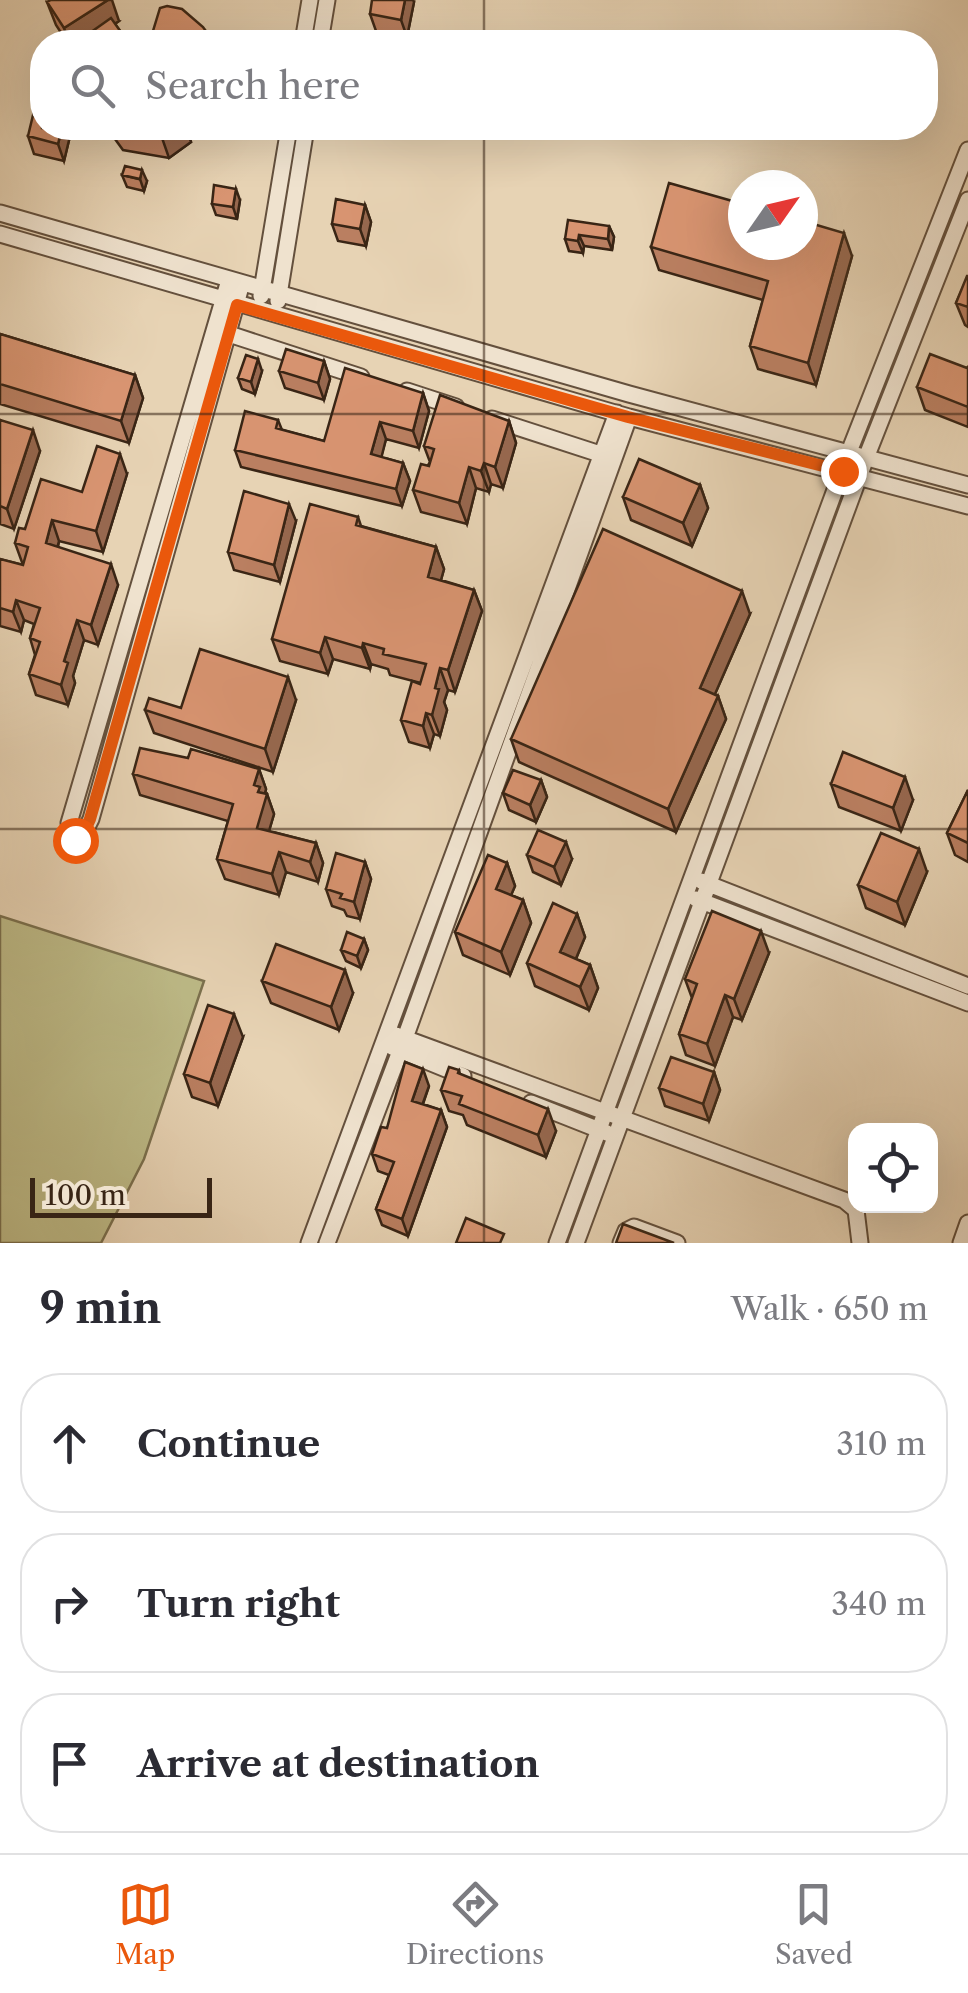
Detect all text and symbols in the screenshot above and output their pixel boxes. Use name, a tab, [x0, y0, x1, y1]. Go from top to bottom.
search box	[30, 30, 938, 140]
icon: search	[65, 58, 120, 113]
text: Search here	[145, 62, 360, 109]
north arrow	[728, 170, 818, 260]
route end	[821, 449, 867, 495]
route start	[53, 818, 99, 864]
map controls	[848, 1123, 938, 1213]
button: locate	[848, 1123, 938, 1213]
scale bar	[30, 1173, 212, 1218]
text: 100 m	[45, 1178, 126, 1212]
text: 9 min	[40, 1282, 161, 1334]
text: Walk · 650 m	[731, 1289, 928, 1328]
icon: ahead	[42, 1416, 97, 1471]
text: Continue	[137, 1420, 320, 1467]
text: 310 m	[836, 1424, 926, 1463]
icon: right	[42, 1576, 97, 1631]
text: Turn right	[137, 1580, 340, 1627]
text: 340 m	[831, 1584, 926, 1623]
icon: arrive	[42, 1736, 97, 1791]
text: Arrive at destination	[137, 1740, 540, 1787]
tab: Map	[115, 1877, 175, 1971]
tab: Directions	[406, 1877, 544, 1971]
tab: Saved	[775, 1877, 853, 1971]

